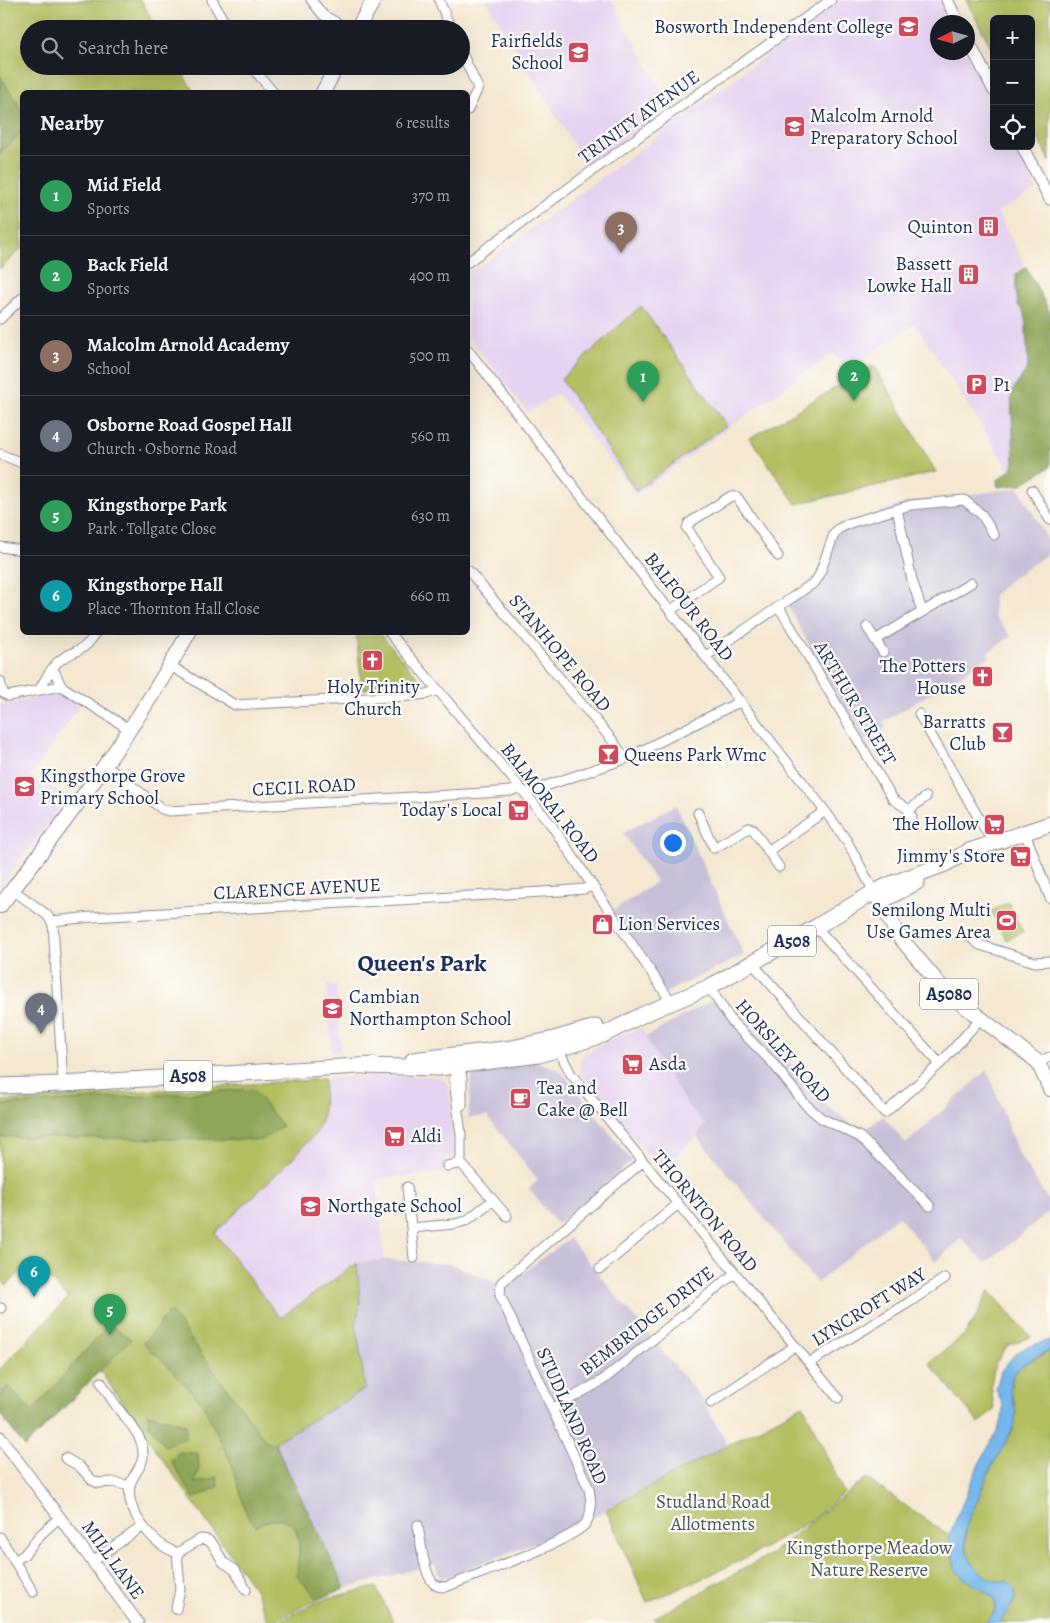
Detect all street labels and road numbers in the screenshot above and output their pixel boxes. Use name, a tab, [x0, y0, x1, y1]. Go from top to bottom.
street label: TRINITY AVENUE	[573, 64, 705, 170]
street label: BALFOUR ROAD	[638, 547, 740, 667]
street label: STANHOPE ROAD	[503, 589, 617, 717]
street label: ARTHUR STREET	[807, 635, 903, 770]
street label: BALMORAL ROAD	[495, 737, 605, 869]
street label: CECIL ROAD	[252, 771, 356, 803]
street label: CLARENCE AVENUE	[213, 872, 381, 906]
road number: A508	[768, 926, 816, 956]
road number: A5080	[920, 979, 978, 1010]
street label: HORSLEY ROAD	[729, 993, 837, 1109]
road number: A508	[164, 1060, 212, 1092]
street label: THORNTON ROAD	[646, 1144, 764, 1278]
street label: BEMBRIDGE DRIVE	[574, 1260, 720, 1382]
street label: LYNCROFT WAY	[807, 1261, 932, 1353]
street label: STUDLAND ROAD	[530, 1343, 614, 1489]
street label: MILL LANE	[76, 1515, 150, 1605]

